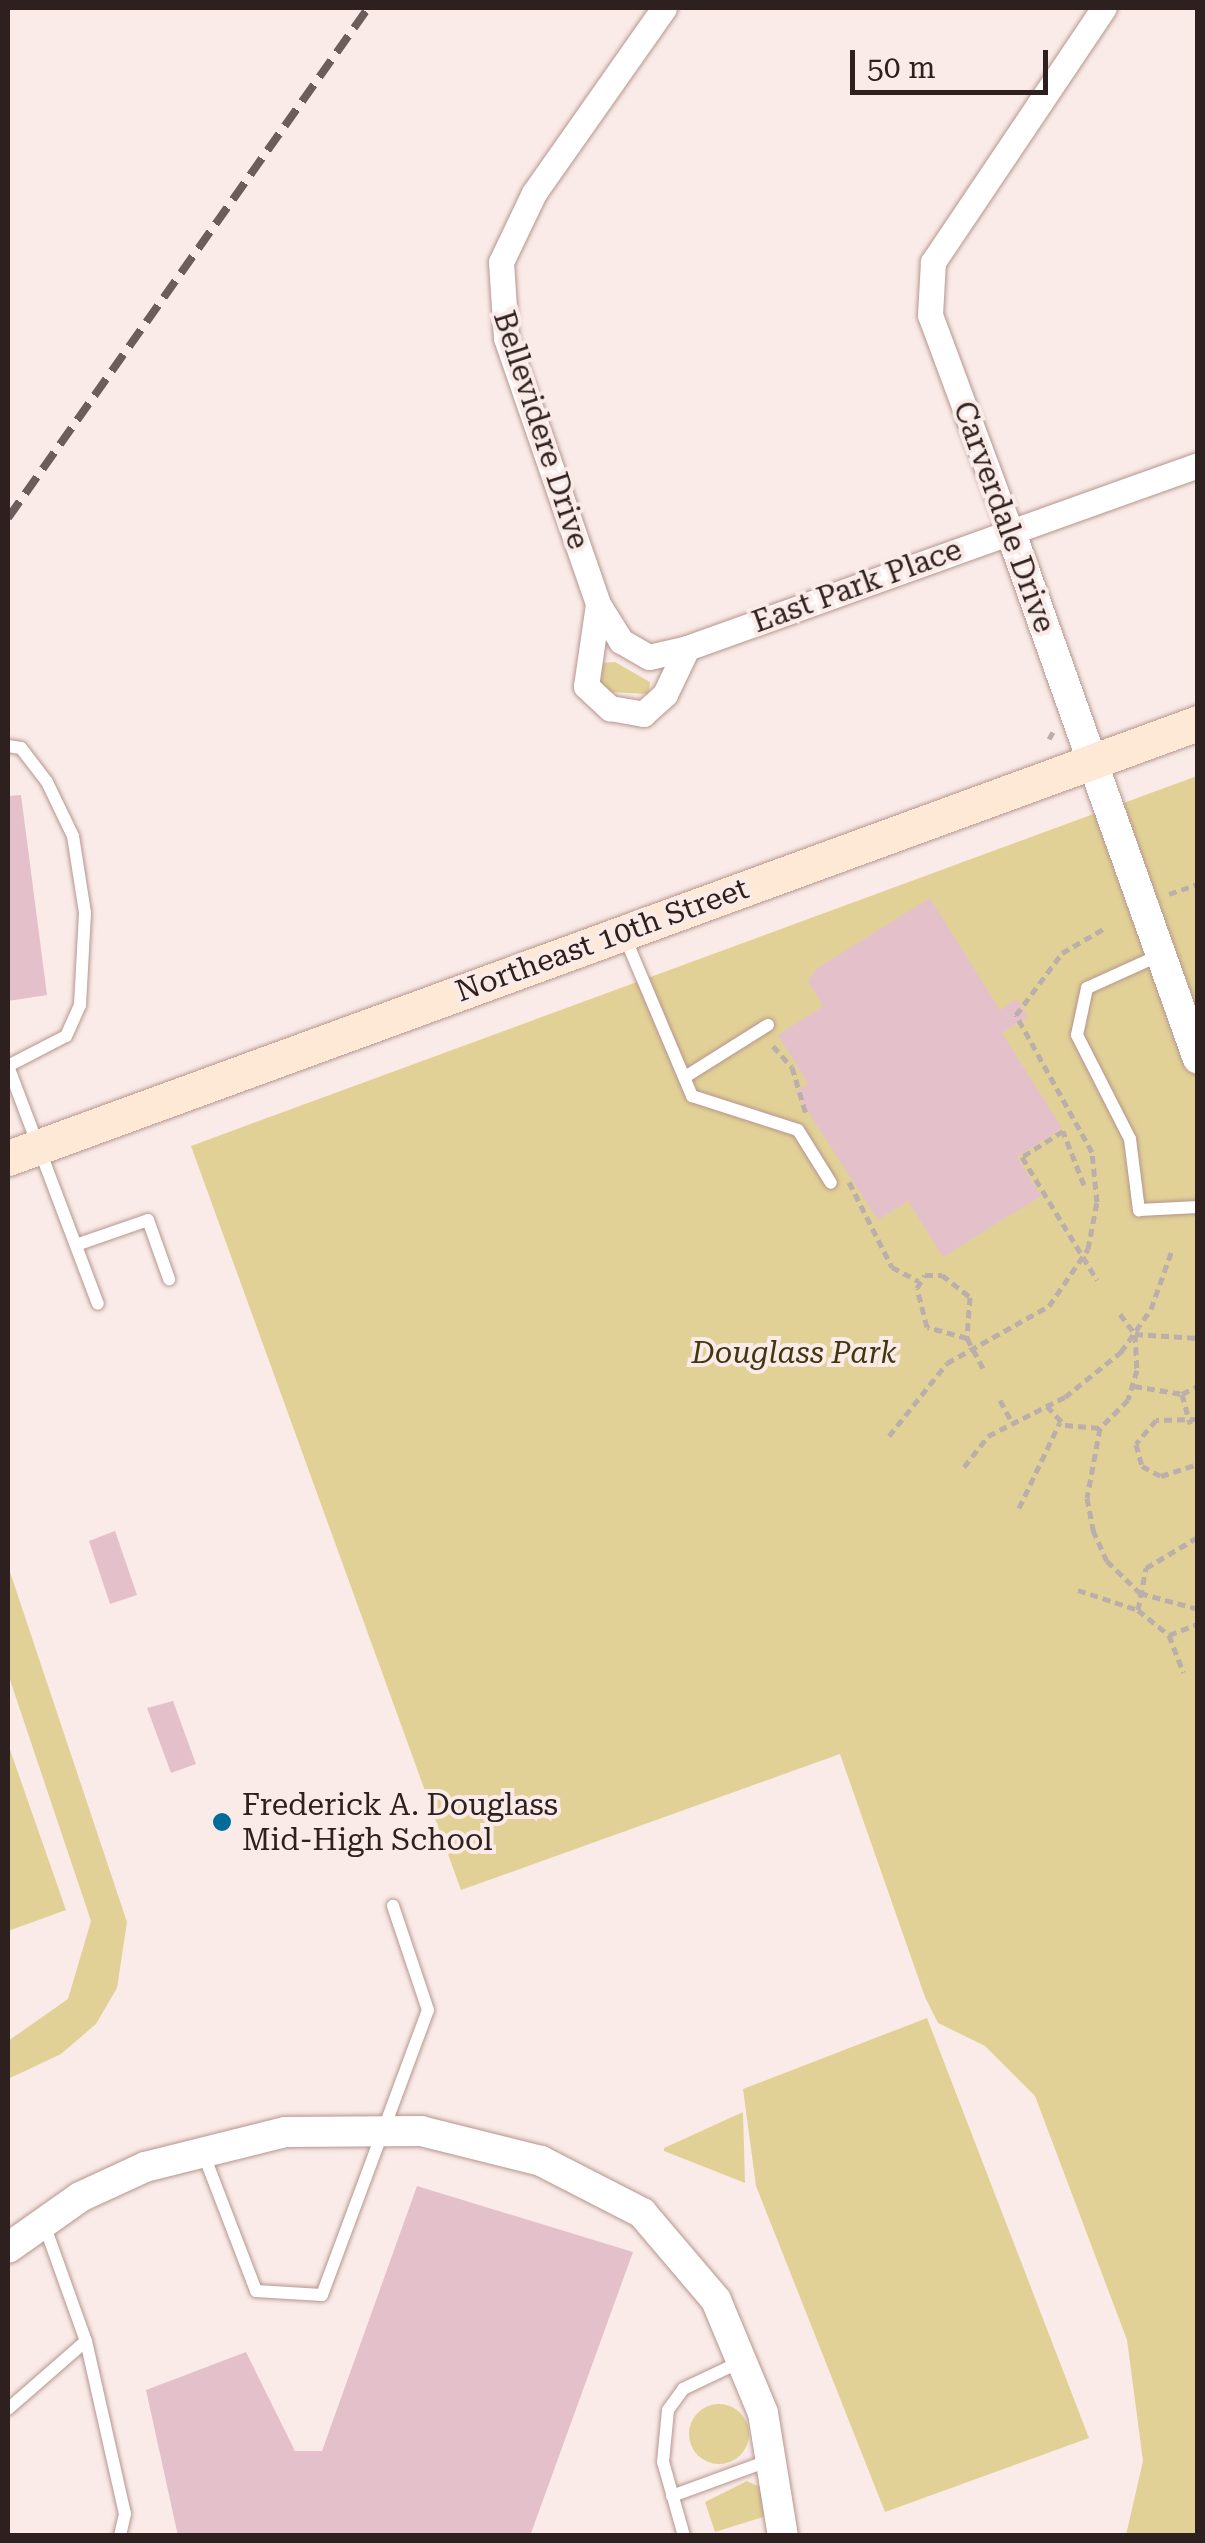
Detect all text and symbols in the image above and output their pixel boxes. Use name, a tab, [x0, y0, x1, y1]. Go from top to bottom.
scale bar	[855, 30, 1052, 92]
text: 50 m	[867, 50, 936, 85]
street label: Bellevidere Drive	[486, 306, 596, 554]
street label: Carverdale Drive	[946, 397, 1062, 637]
street label: East Park Place	[748, 531, 966, 641]
street label: Northeast 10th Street	[451, 870, 753, 1010]
park label: Douglass Park	[691, 1335, 897, 1371]
place label: Frederick A. Douglass Mid-High School	[242, 1787, 558, 1858]
marker: Frederick A. Douglass Mid-High School	[211, 1811, 233, 1833]

